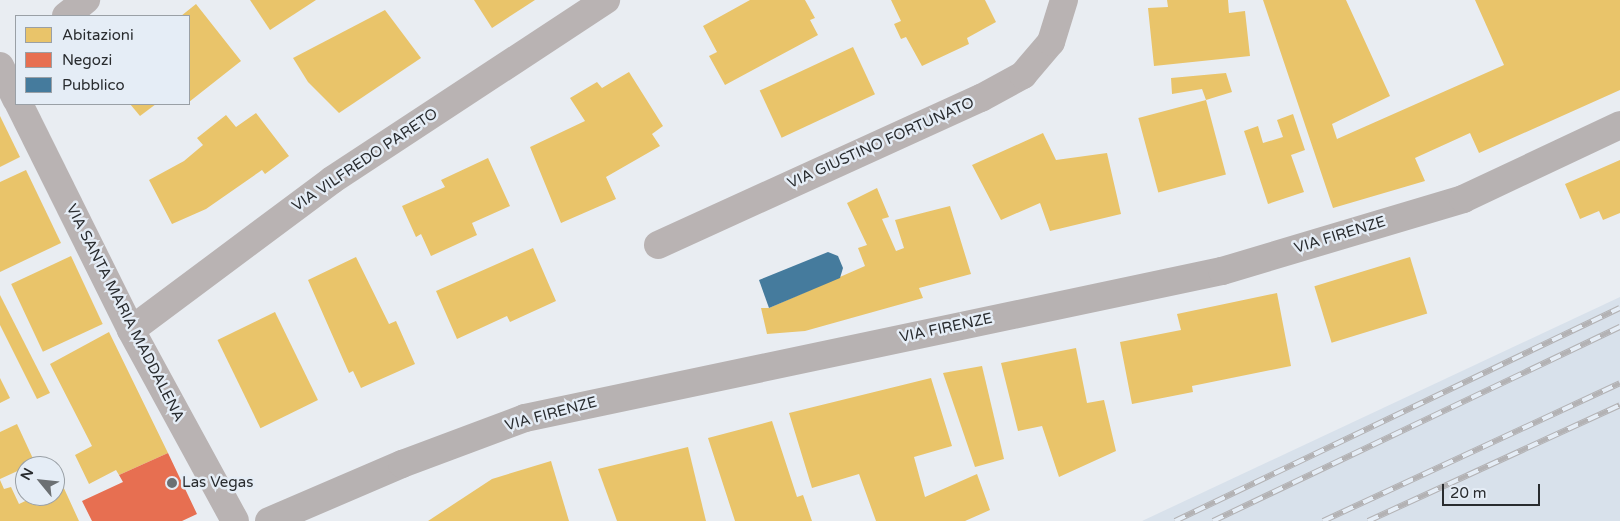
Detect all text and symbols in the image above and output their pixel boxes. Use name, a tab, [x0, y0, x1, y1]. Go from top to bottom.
legend	[15, 15, 190, 105]
text: Abitazioni	[62, 26, 134, 44]
text: Negozi	[62, 51, 112, 69]
text: Pubblico	[62, 76, 125, 94]
street label: VIA GIUSTINO FORTUNATO	[785, 94, 977, 192]
street label: VIA VILFREDO PARETO	[289, 105, 441, 215]
street label: VIA SANTA MARIA MADDALENA	[62, 201, 188, 425]
street label: VIA FIRENZE	[1292, 213, 1388, 257]
street label: VIA FIRENZE	[898, 309, 994, 347]
street label: VIA FIRENZE	[503, 393, 599, 435]
north arrow	[15, 456, 65, 506]
text: N	[17, 465, 37, 483]
place label: Las Vegas	[182, 474, 253, 492]
scale bar	[1445, 474, 1542, 506]
marker: Las Vegas	[166, 477, 178, 489]
text: 20 m	[1450, 484, 1487, 502]

